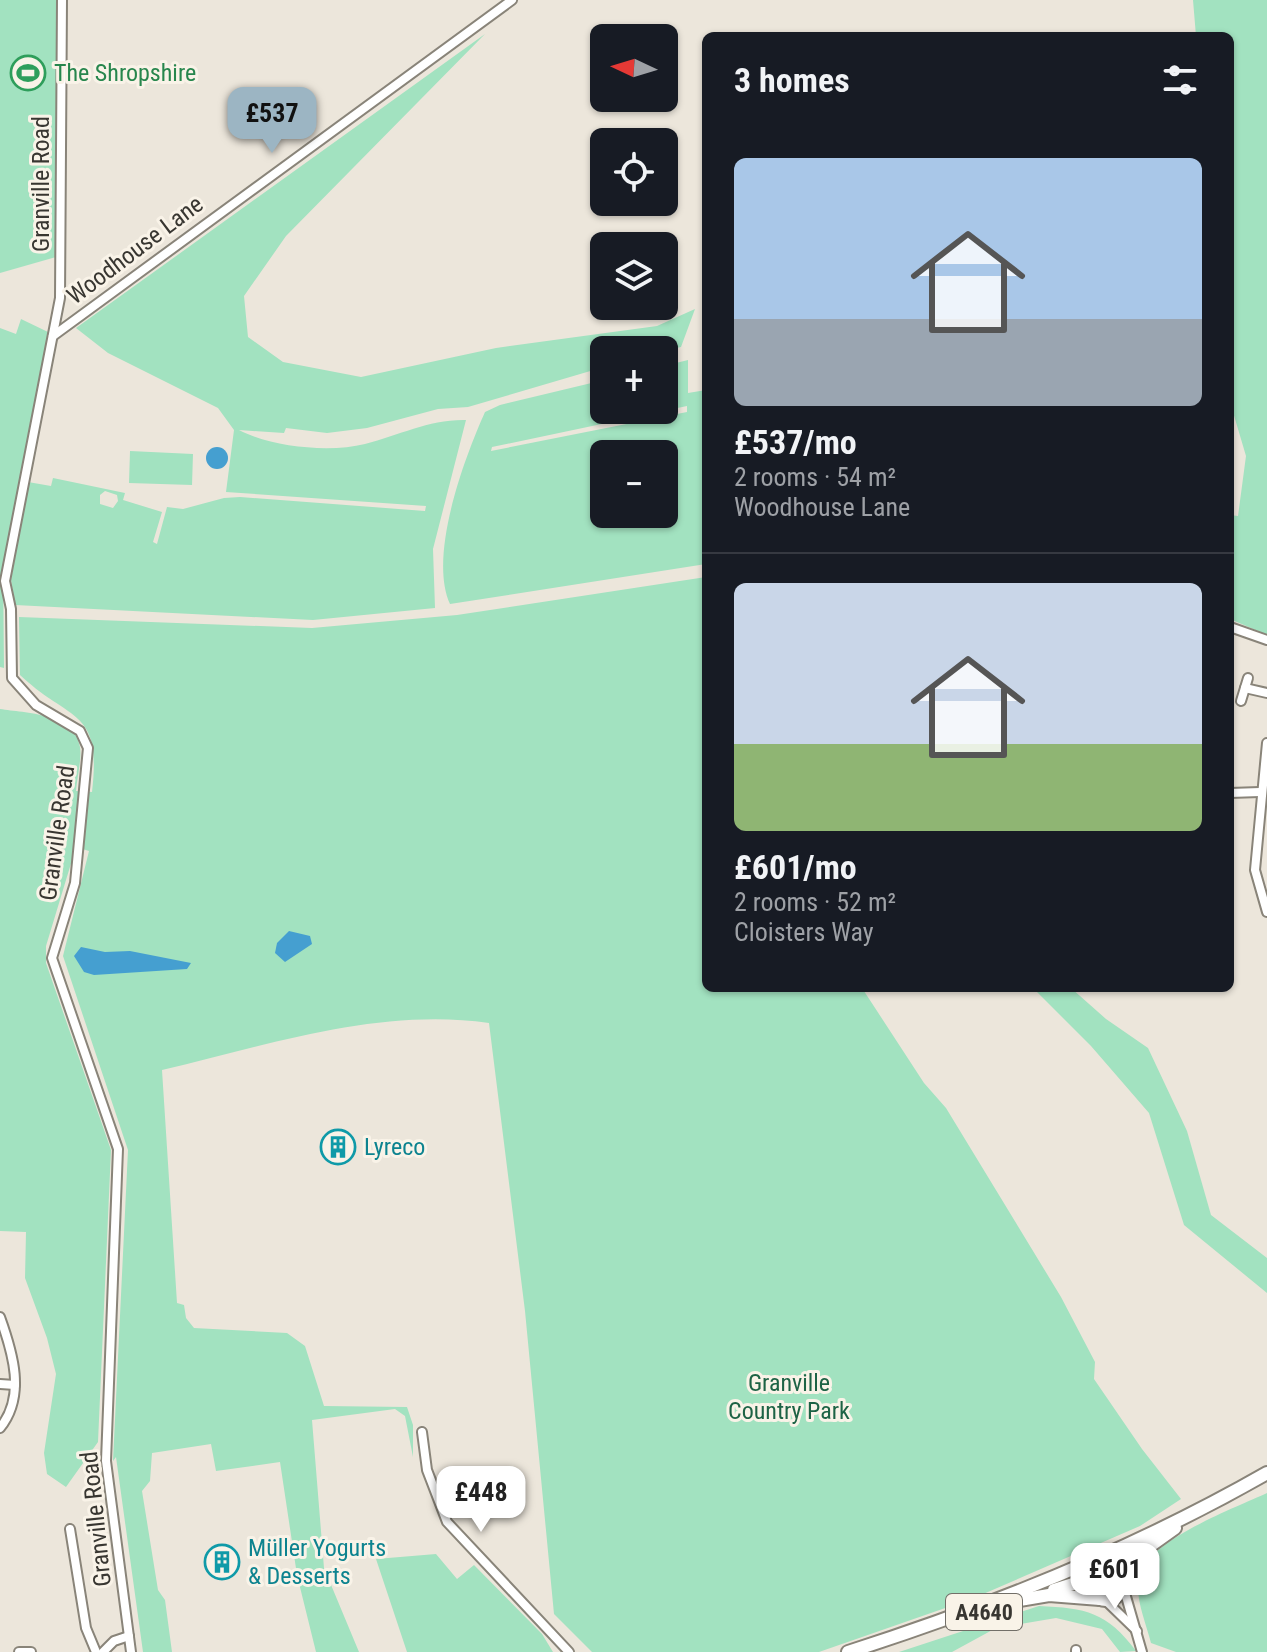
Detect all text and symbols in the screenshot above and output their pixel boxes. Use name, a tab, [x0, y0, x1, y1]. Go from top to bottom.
north arrow	[590, 24, 678, 112]
map controls	[590, 24, 678, 528]
sports icon: The Shropshire	[9, 54, 47, 92]
icon: filters	[1158, 58, 1202, 102]
place label: The Shropshire	[54, 59, 196, 87]
text: 3 homes	[734, 60, 850, 100]
pin: £537	[225, 87, 319, 155]
text: £537	[245, 98, 299, 128]
street label: Granville Road	[27, 116, 55, 252]
button: locate	[590, 128, 678, 216]
street label: Woodhouse Lane	[62, 190, 208, 310]
icon: home	[896, 210, 1040, 354]
button: layers	[590, 232, 678, 320]
button: +	[590, 336, 678, 424]
text: £537/mo	[734, 422, 857, 462]
button: −	[590, 440, 678, 528]
text: 2 rooms · 54 m²	[734, 462, 896, 492]
text: Woodhouse Lane	[734, 492, 910, 522]
icon: home	[896, 635, 1040, 779]
street label: Granville Road	[34, 764, 80, 902]
text: £601/mo	[734, 847, 857, 887]
text: 2 rooms · 52 m²	[734, 887, 896, 917]
text: Cloisters Way	[734, 917, 874, 947]
building icon: Lyreco	[319, 1128, 357, 1166]
place label: Lyreco	[364, 1133, 425, 1161]
park label: Granville Country Park	[728, 1369, 850, 1425]
street label: Granville Road	[75, 1450, 117, 1588]
pin: £448	[434, 1466, 528, 1534]
text: £448	[454, 1477, 508, 1507]
place label: Müller Yogurts & Desserts	[248, 1534, 386, 1590]
building icon: Müller Yogurts & Desserts	[203, 1543, 241, 1581]
pin: £601	[1068, 1543, 1162, 1611]
text: £601	[1088, 1554, 1142, 1584]
road number: A4640	[946, 1594, 1022, 1630]

